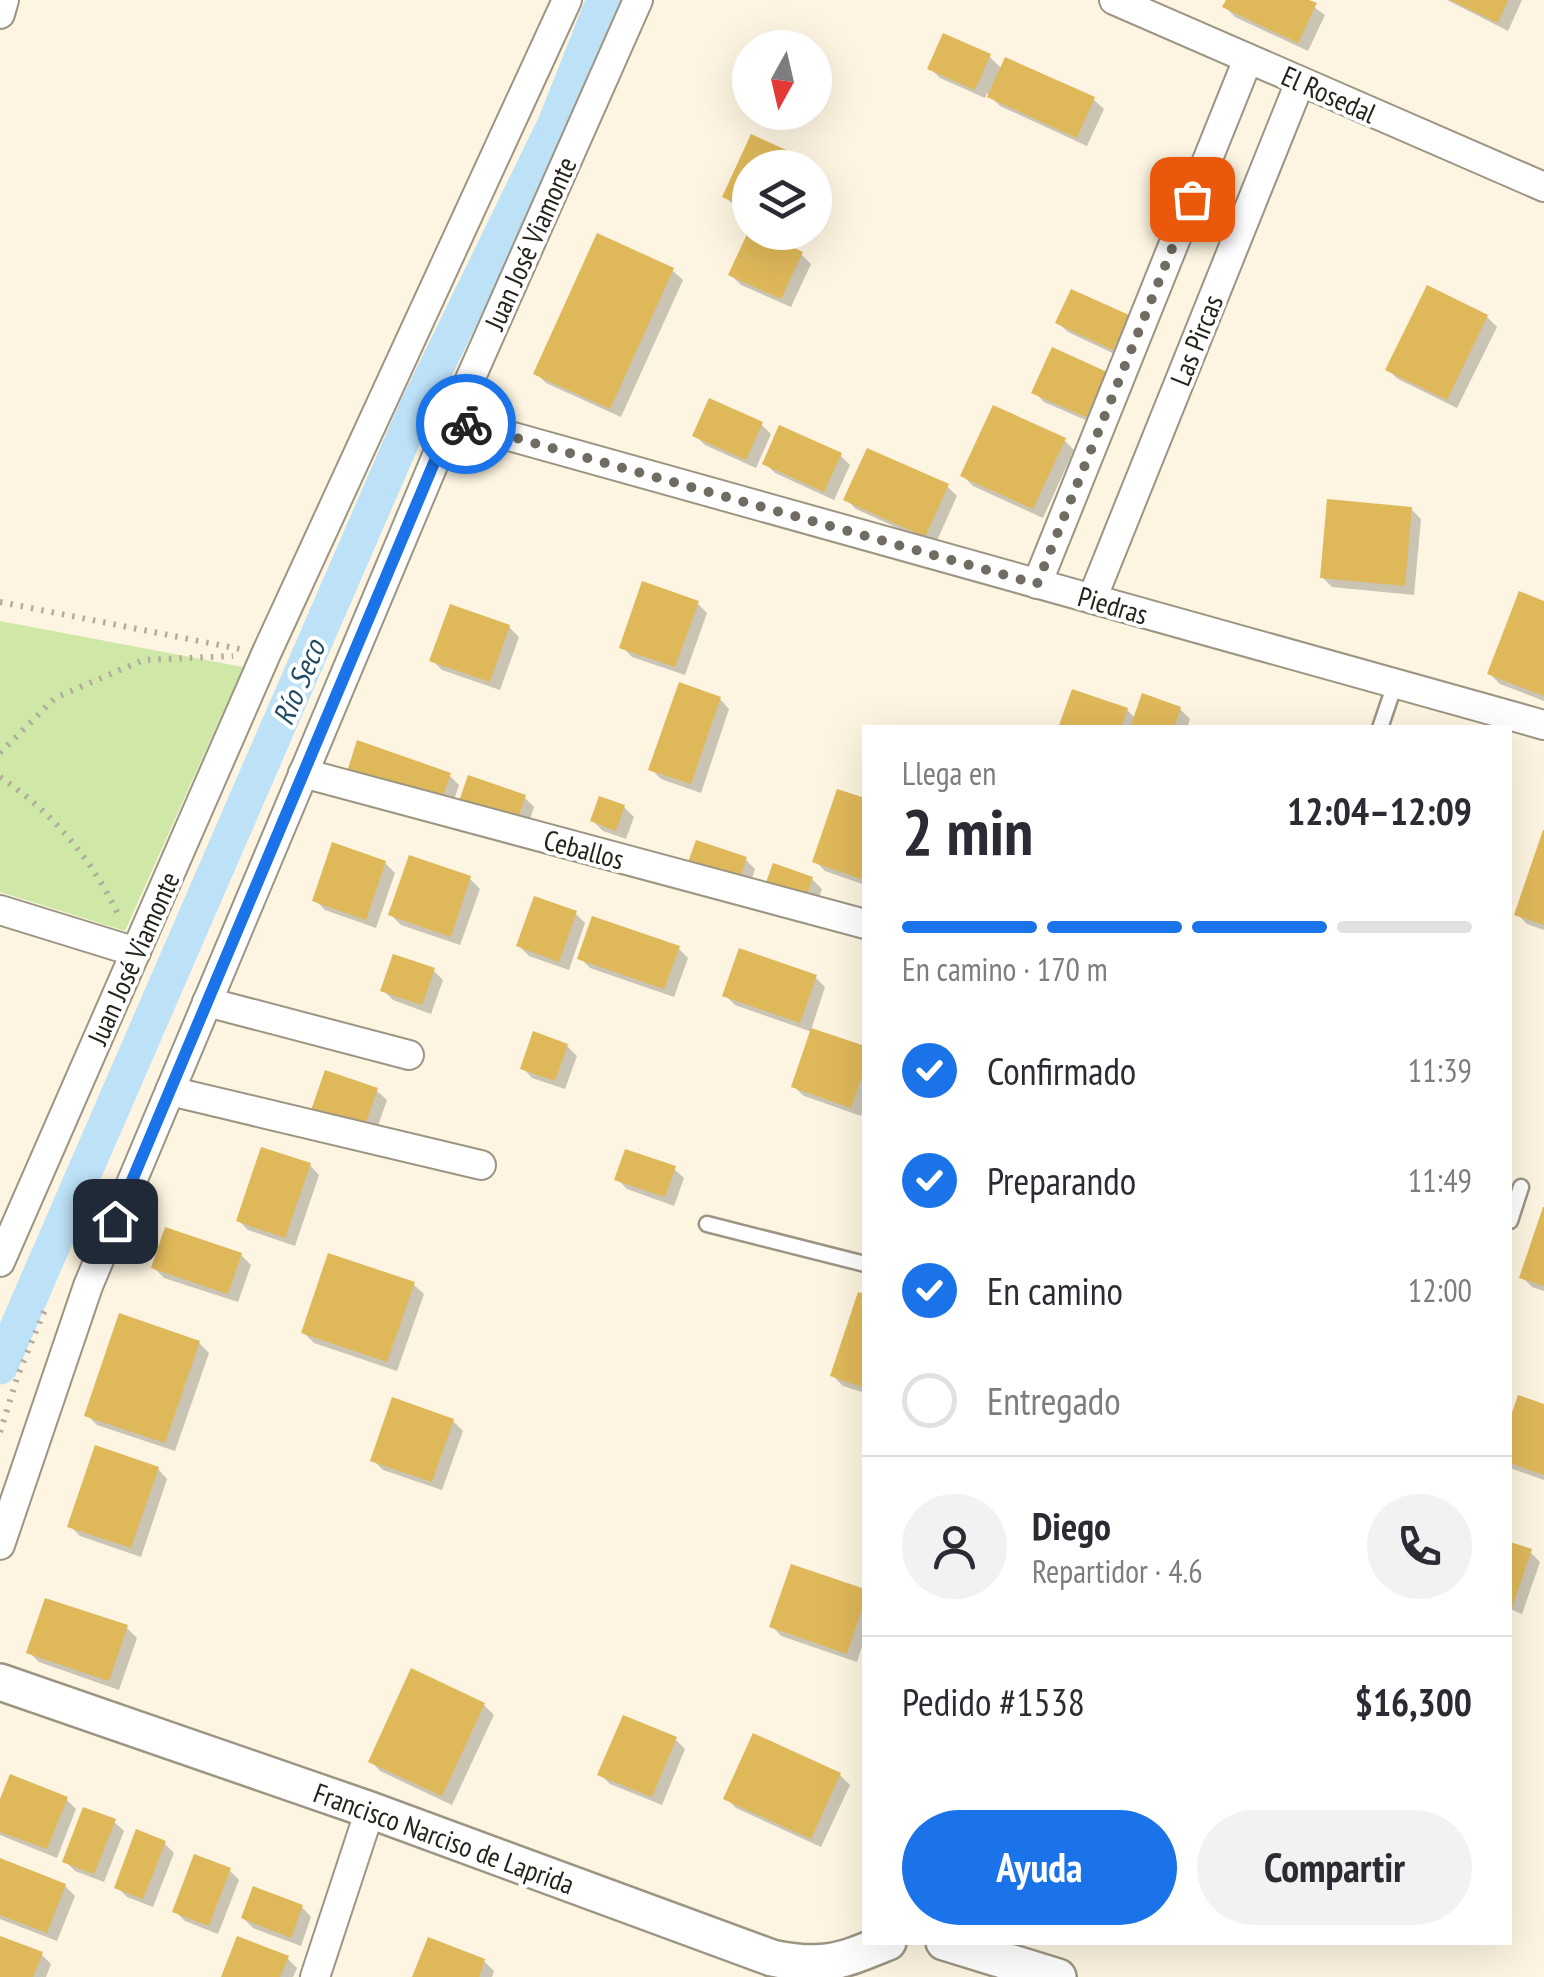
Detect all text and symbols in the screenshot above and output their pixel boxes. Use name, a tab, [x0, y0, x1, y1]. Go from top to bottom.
north arrow	[732, 30, 832, 130]
map controls	[732, 30, 832, 250]
street label: El Rosedal	[1276, 57, 1383, 131]
button: layers	[732, 150, 832, 250]
street label: Juan José Viamonte	[475, 151, 585, 336]
pin	[1150, 157, 1235, 242]
icon: bag	[1165, 172, 1220, 227]
street label: Las Pircas	[1161, 289, 1231, 391]
courier	[416, 374, 516, 474]
icon: bike	[439, 397, 494, 452]
street label: Piedras	[1074, 577, 1152, 633]
water label: Río Seco	[263, 632, 334, 730]
text: Llega en	[902, 752, 996, 794]
text: 12:04–12:09	[1287, 786, 1472, 835]
text: 2 min	[902, 789, 1033, 873]
street label: Ceballos	[540, 821, 628, 877]
street label: Juan José Viamonte	[78, 866, 188, 1051]
text: En camino · 170 m	[902, 948, 1108, 990]
icon: check	[902, 1043, 957, 1098]
text: Confirmado	[987, 1046, 1136, 1095]
text: 11:39	[1408, 1049, 1472, 1091]
icon: check	[902, 1153, 957, 1208]
text: Preparando	[987, 1156, 1136, 1205]
text: 11:49	[1408, 1159, 1472, 1201]
pin	[73, 1179, 158, 1264]
icon: home	[88, 1194, 143, 1249]
icon: check	[902, 1263, 957, 1318]
text: En camino	[987, 1266, 1123, 1315]
text: 12:00	[1408, 1269, 1472, 1311]
text: Entregado	[987, 1376, 1121, 1425]
button: person	[902, 1494, 1007, 1599]
button: phone	[1367, 1494, 1472, 1599]
text: Diego	[1032, 1501, 1111, 1550]
text: Repartidor · 4.6	[1032, 1550, 1203, 1592]
text: Pedido #1538	[902, 1677, 1085, 1726]
text: $16,300	[1355, 1677, 1472, 1726]
street label: Francisco Narciso de Laprida	[309, 1774, 579, 1902]
button: Ayuda	[902, 1810, 1177, 1925]
button: Compartir	[1197, 1810, 1472, 1925]

